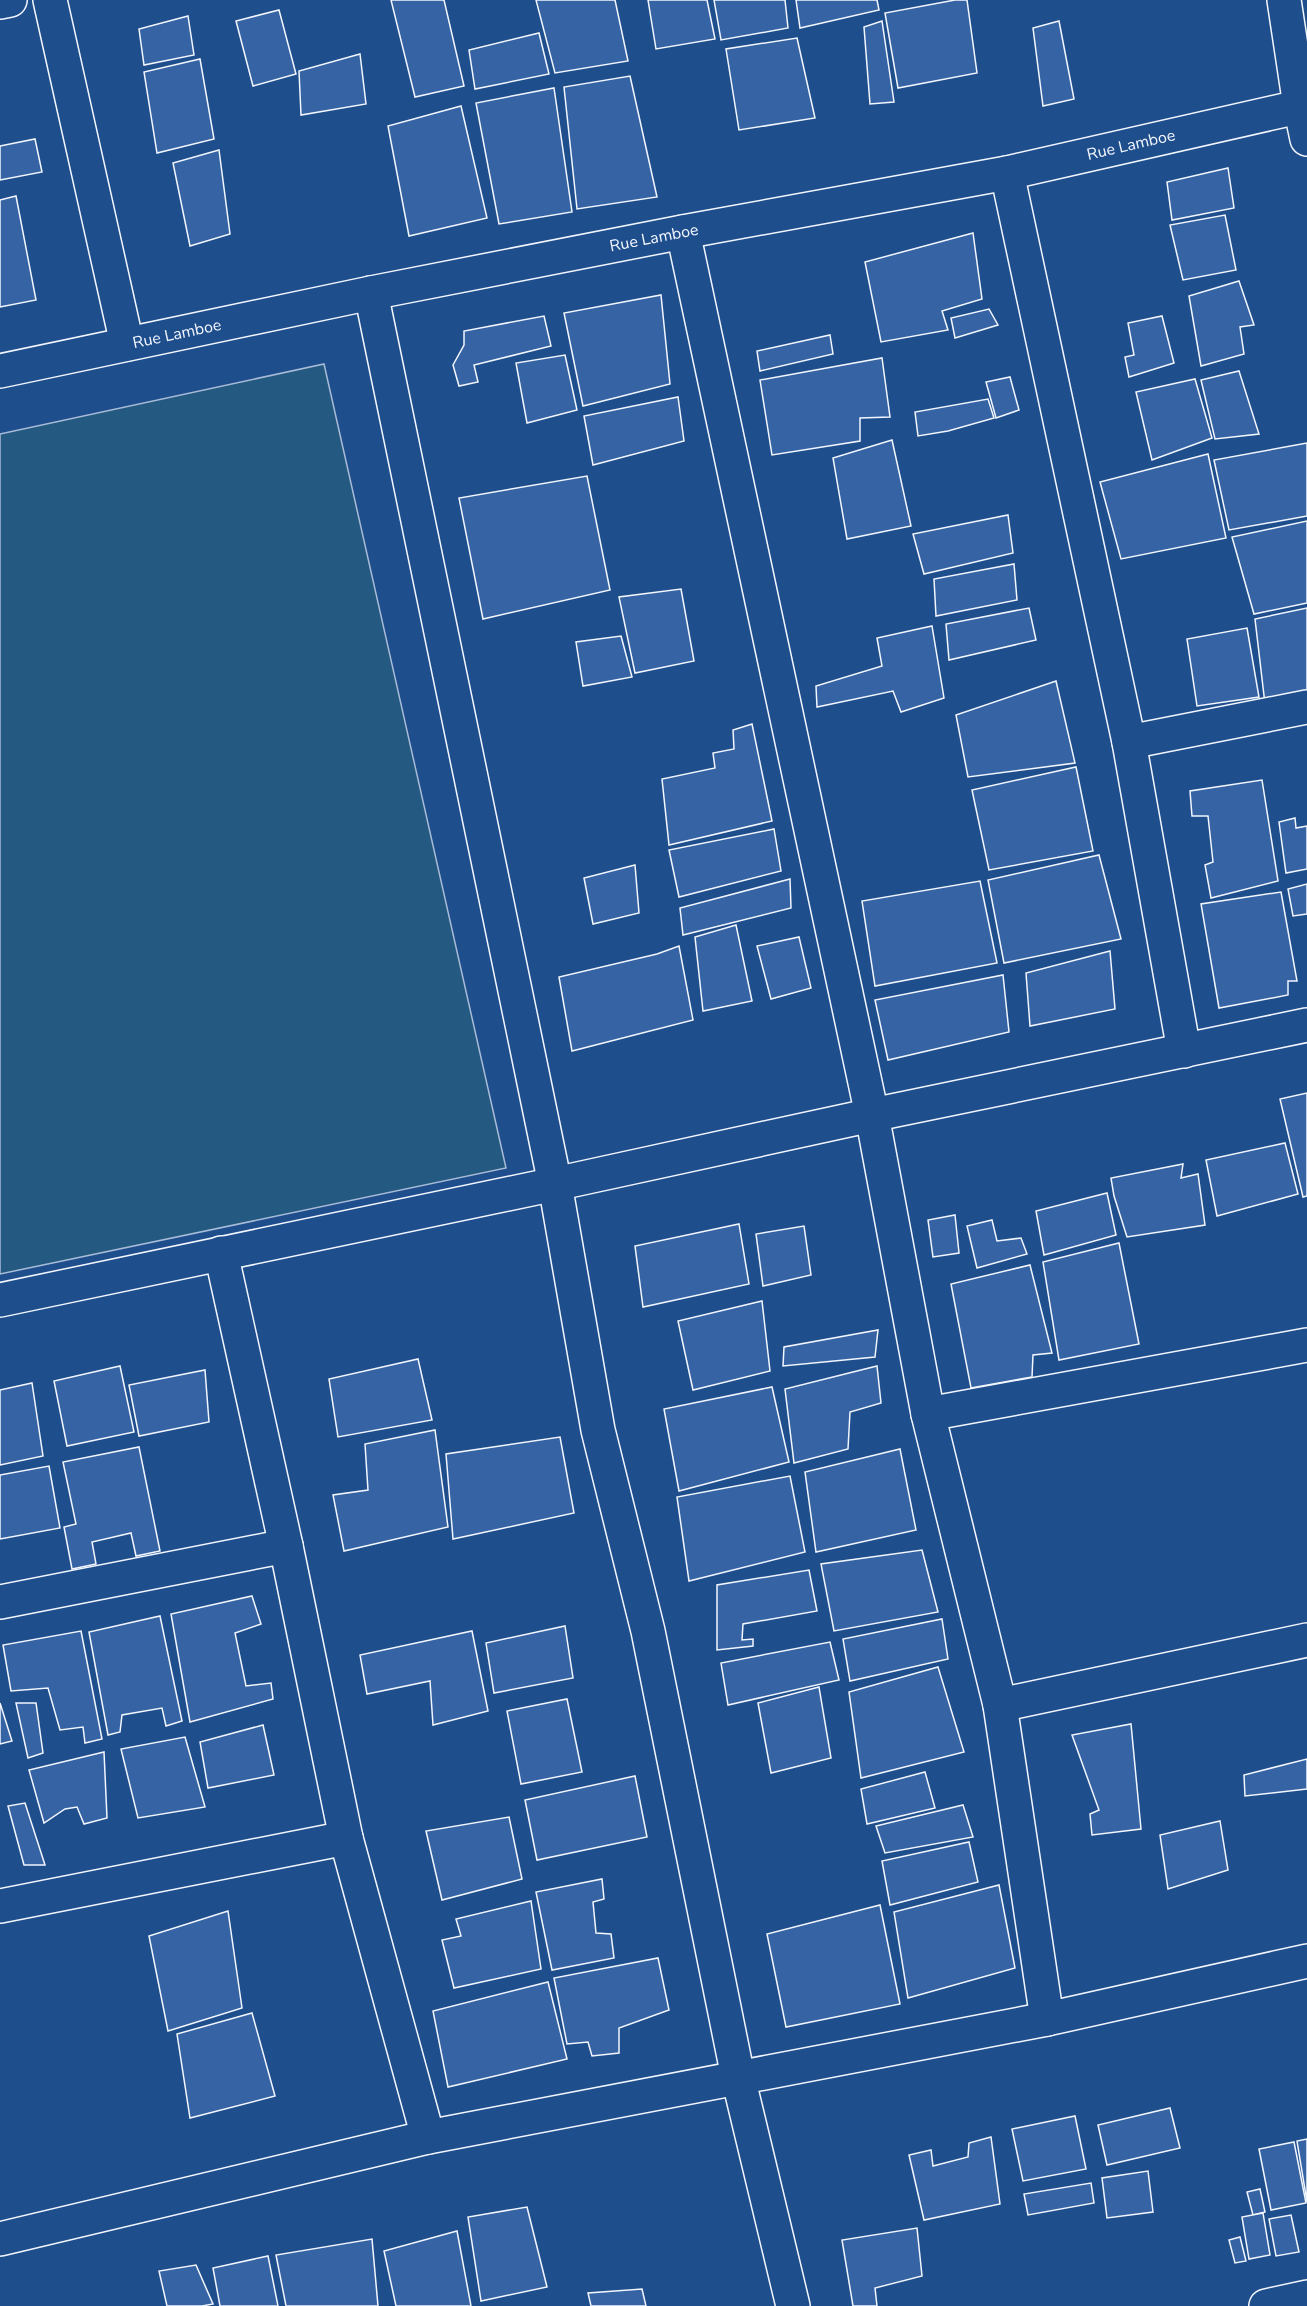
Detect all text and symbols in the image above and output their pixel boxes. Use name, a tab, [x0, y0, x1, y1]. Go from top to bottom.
street label: Rue Lamboe	[1085, 124, 1177, 166]
street label: Rue Lamboe	[608, 219, 700, 257]
street label: Rue Lamboe	[131, 314, 223, 354]

